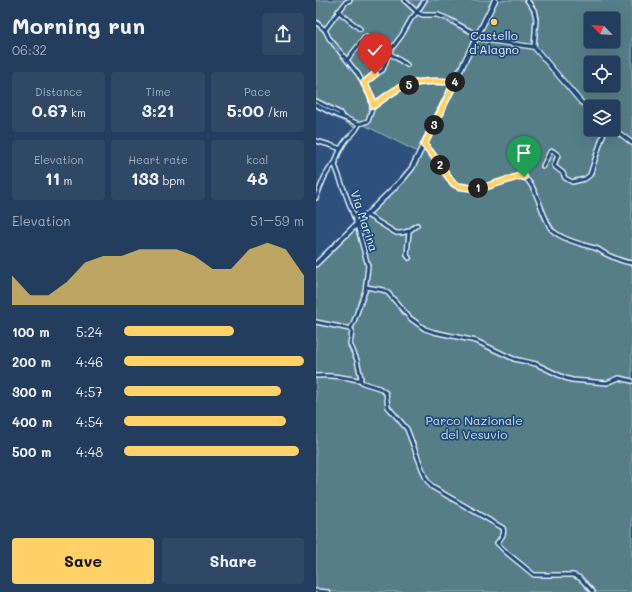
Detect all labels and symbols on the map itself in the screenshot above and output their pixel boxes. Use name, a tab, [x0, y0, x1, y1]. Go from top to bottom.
north arrow	[584, 12, 620, 48]
one-way arrow	[443, 17, 454, 23]
marker: Castello d'Alagno	[489, 17, 499, 27]
place label: Castello d'Alagno	[469, 27, 519, 57]
pin	[358, 33, 392, 74]
one-way arrow	[332, 42, 341, 53]
pin: 4	[445, 72, 465, 92]
pin: 5	[399, 75, 419, 95]
pin: 3	[424, 115, 444, 135]
pin	[507, 136, 541, 177]
pin: 2	[430, 155, 450, 175]
pin: 1	[468, 178, 488, 198]
street label: Via Marina	[348, 188, 382, 253]
park label: Parco Nazionale del Vesuvio	[425, 412, 523, 442]

